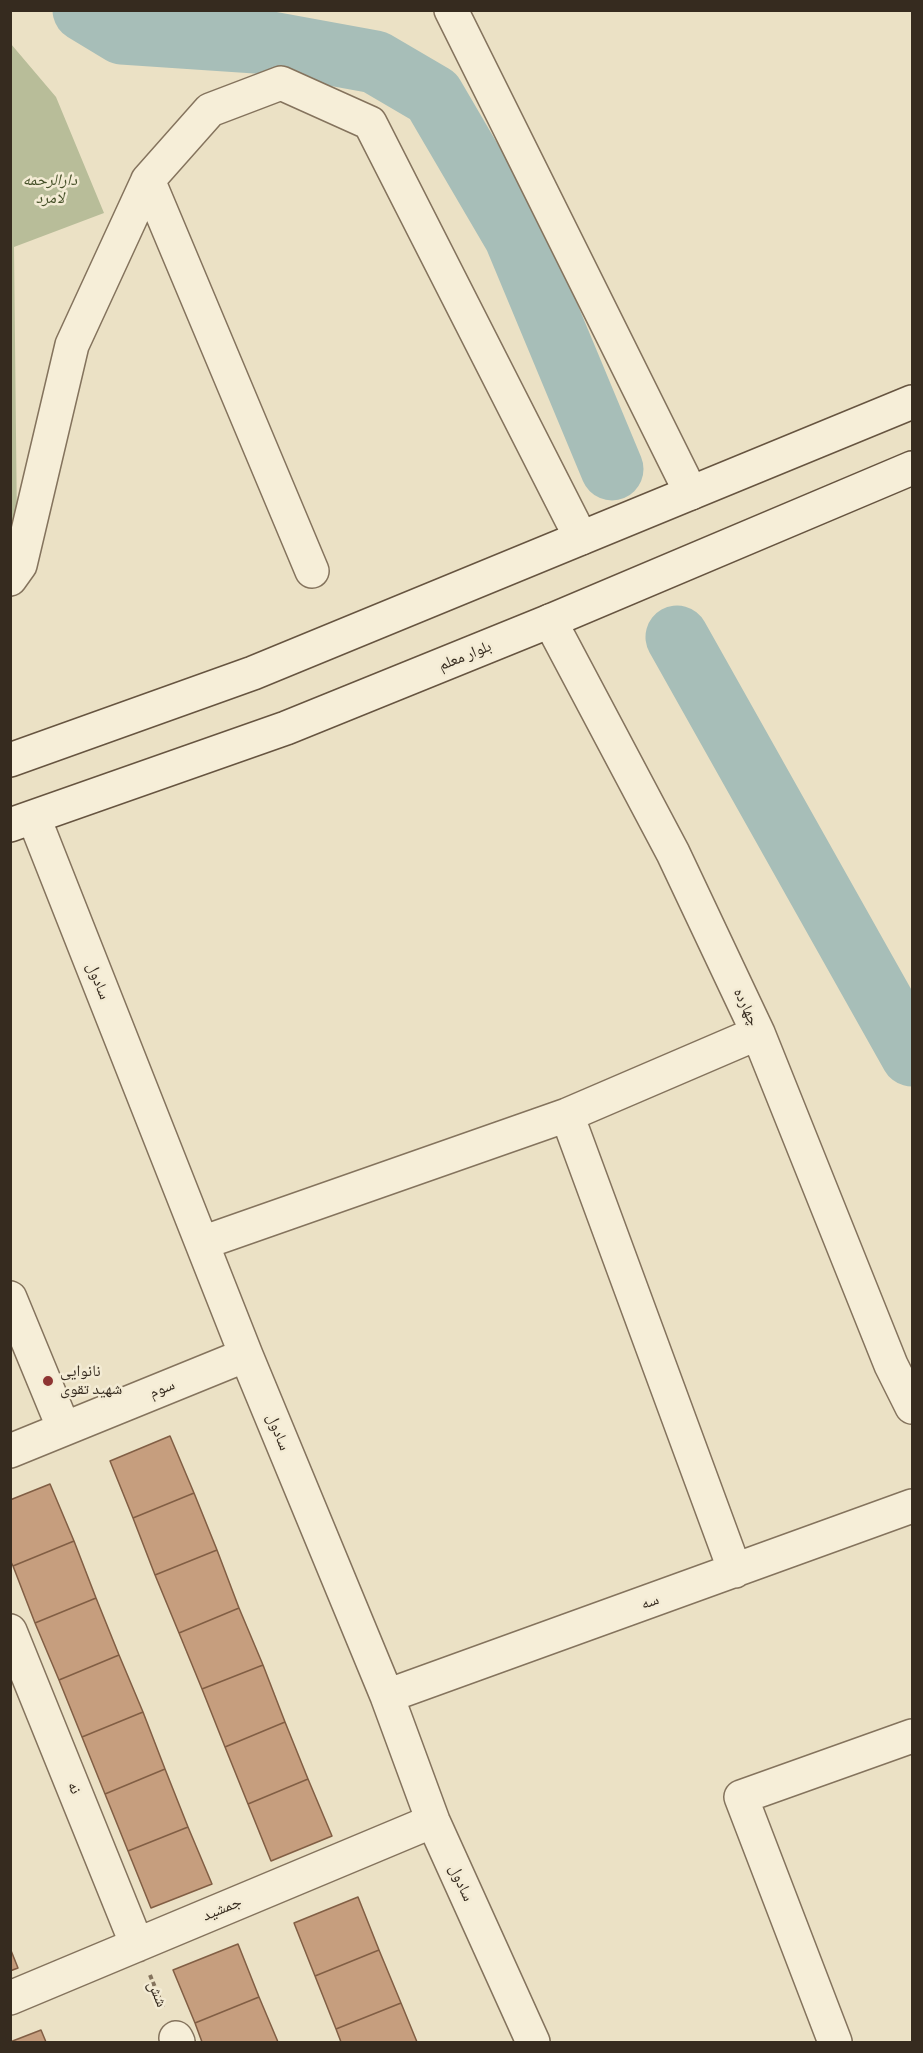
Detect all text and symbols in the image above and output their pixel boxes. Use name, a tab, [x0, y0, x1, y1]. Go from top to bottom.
park label: دارالرحمه لامرد	[23, 171, 77, 209]
street label: بلوار معلم	[436, 637, 494, 675]
street label: سادول	[82, 960, 114, 1002]
street label: چهارده	[729, 985, 763, 1029]
place label: نانوایی شهید تقوی	[60, 1362, 122, 1400]
marker: نانوایی شهید تقوی	[41, 1374, 55, 1388]
street label: سوم	[146, 1375, 178, 1403]
street label: سادول	[262, 1411, 294, 1453]
street label: سه	[638, 1590, 662, 1614]
street label: نه	[63, 1779, 85, 1797]
street label: سادول	[444, 1862, 478, 1904]
street label: جمشید	[200, 1892, 244, 1926]
street label: شش	[143, 1978, 171, 2010]

